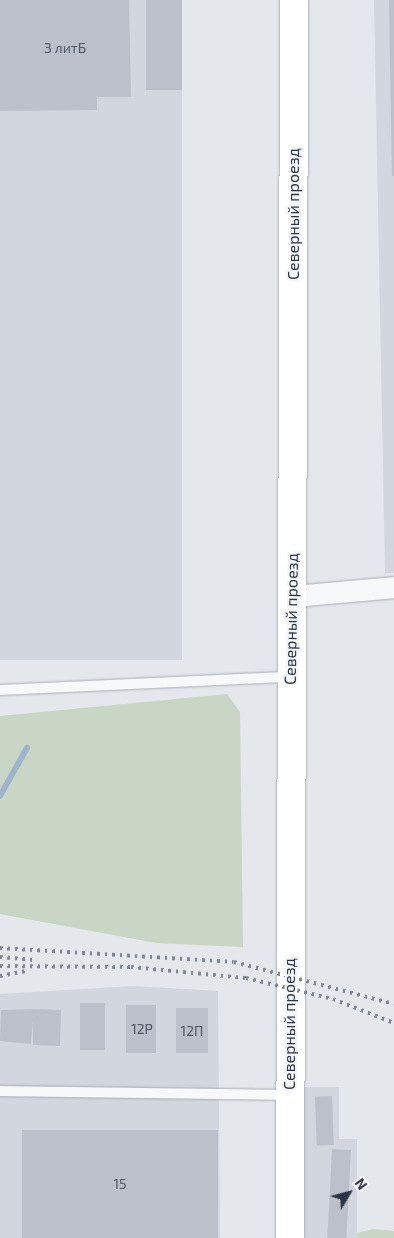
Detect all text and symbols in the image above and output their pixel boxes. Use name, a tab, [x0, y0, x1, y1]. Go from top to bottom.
house number: 3 литБ	[44, 40, 86, 56]
street label: Северный проезд	[283, 148, 303, 280]
street label: Северный проезд	[280, 553, 302, 685]
street label: Северный проезд	[279, 958, 299, 1090]
house number: 12Р	[131, 1021, 153, 1037]
house number: 12П	[181, 1023, 203, 1039]
north arrow	[324, 1168, 374, 1218]
text: N	[352, 1175, 371, 1193]
house number: 15	[113, 1176, 127, 1192]

